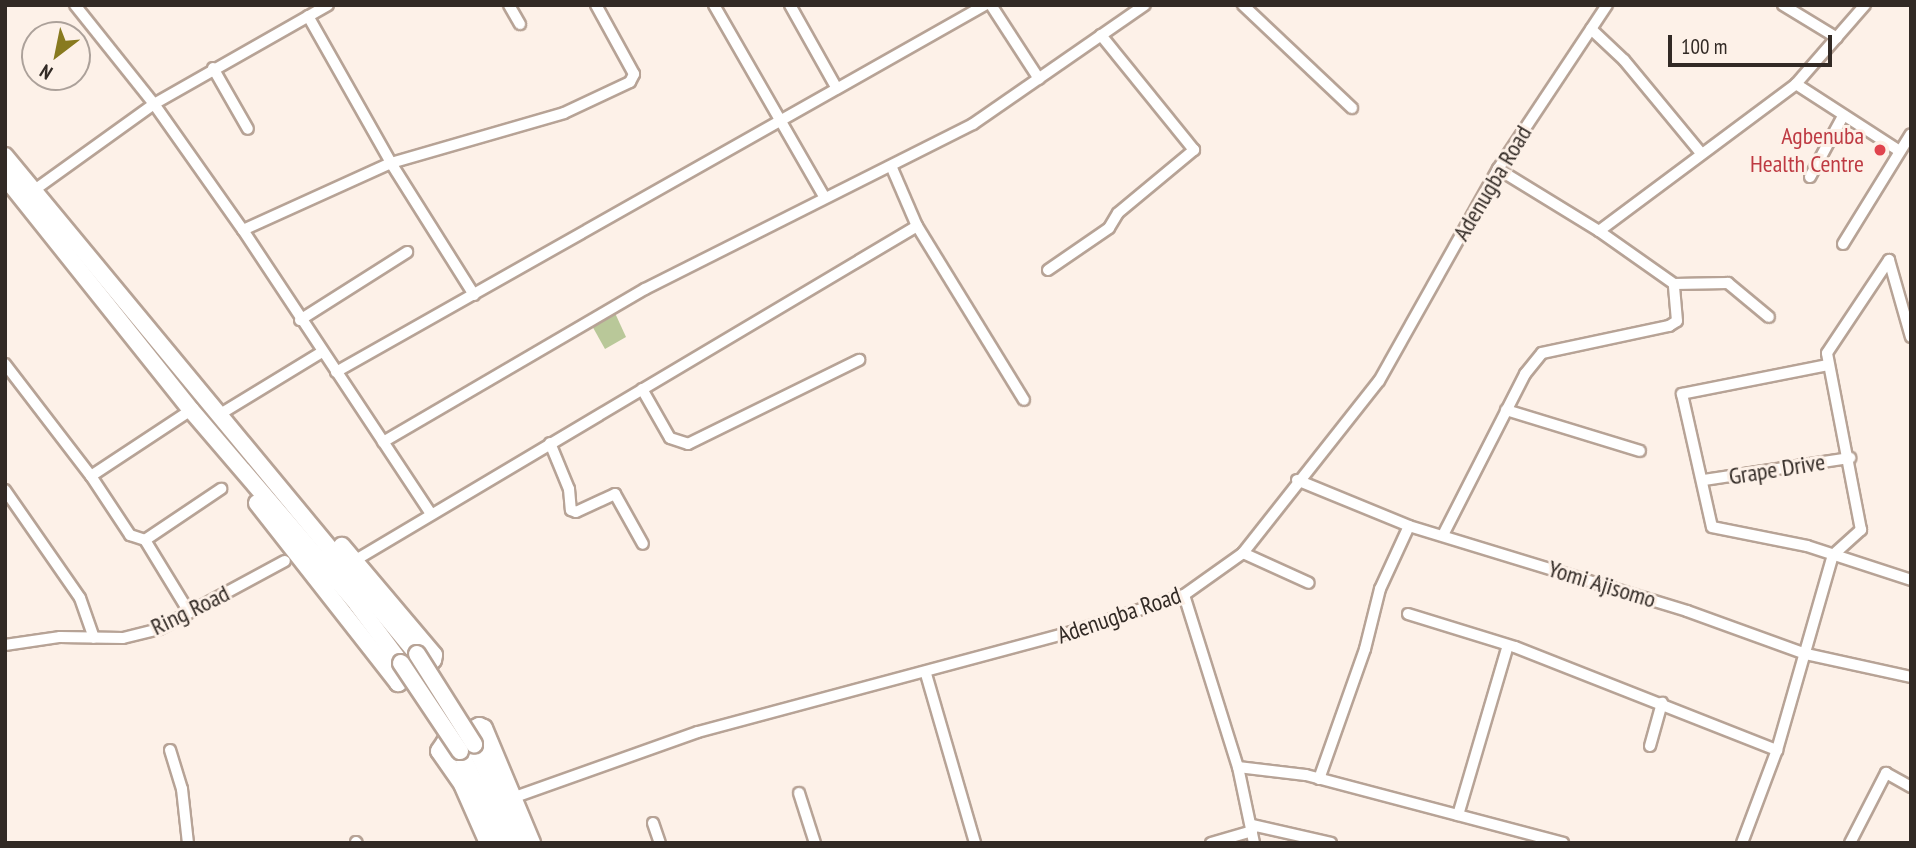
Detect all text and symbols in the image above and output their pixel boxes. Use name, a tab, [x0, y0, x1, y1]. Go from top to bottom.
north arrow	[21, 21, 91, 91]
scale bar	[1671, 21, 1836, 65]
text: 100 m	[1681, 33, 1727, 60]
text: N	[35, 59, 57, 85]
street label: Adenugba Road	[1446, 120, 1538, 246]
place label: Agbenuba Health Centre	[1750, 122, 1864, 178]
marker: Agbenuba Health Centre	[1870, 140, 1890, 160]
street label: Grape Drive	[1727, 447, 1827, 491]
street label: Yomi Ajisomo	[1544, 554, 1660, 614]
street label: Ring Road	[146, 579, 234, 641]
street label: Adenugba Road	[1053, 580, 1185, 650]

